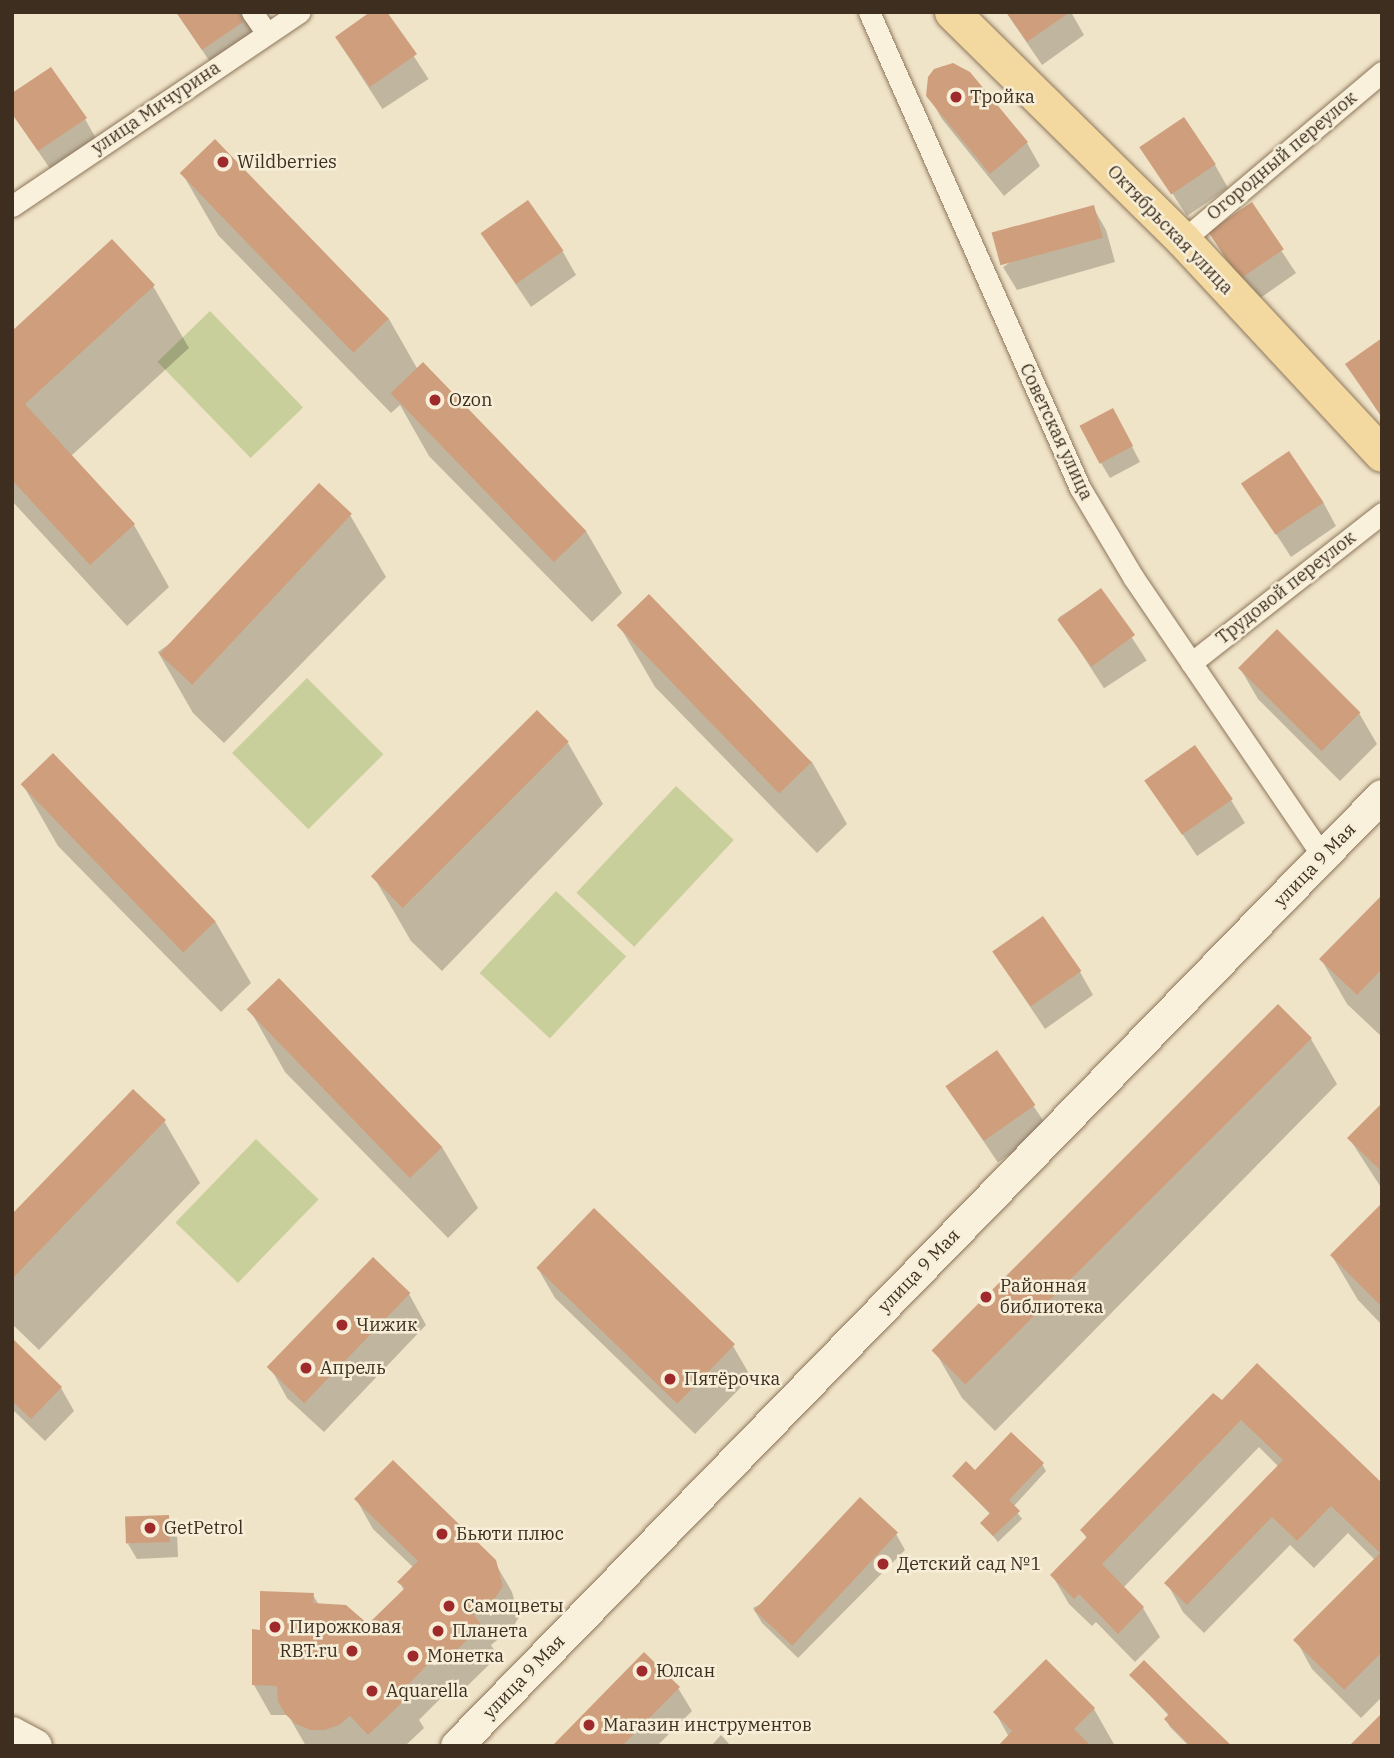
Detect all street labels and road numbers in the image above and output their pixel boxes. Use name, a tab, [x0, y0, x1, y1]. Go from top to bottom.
street label: улица Мичурина	[88, 57, 224, 159]
street label: Огородный переулок	[1203, 87, 1361, 225]
street label: Октябрьская улица	[1103, 161, 1237, 299]
street label: Советская улица	[1015, 360, 1097, 504]
street label: Трудовой переулок	[1212, 527, 1360, 649]
street label: улица 9 Мая	[1270, 818, 1360, 912]
street label: улица 9 Мая	[874, 1224, 964, 1318]
street label: улица 9 Мая	[479, 1630, 569, 1724]

